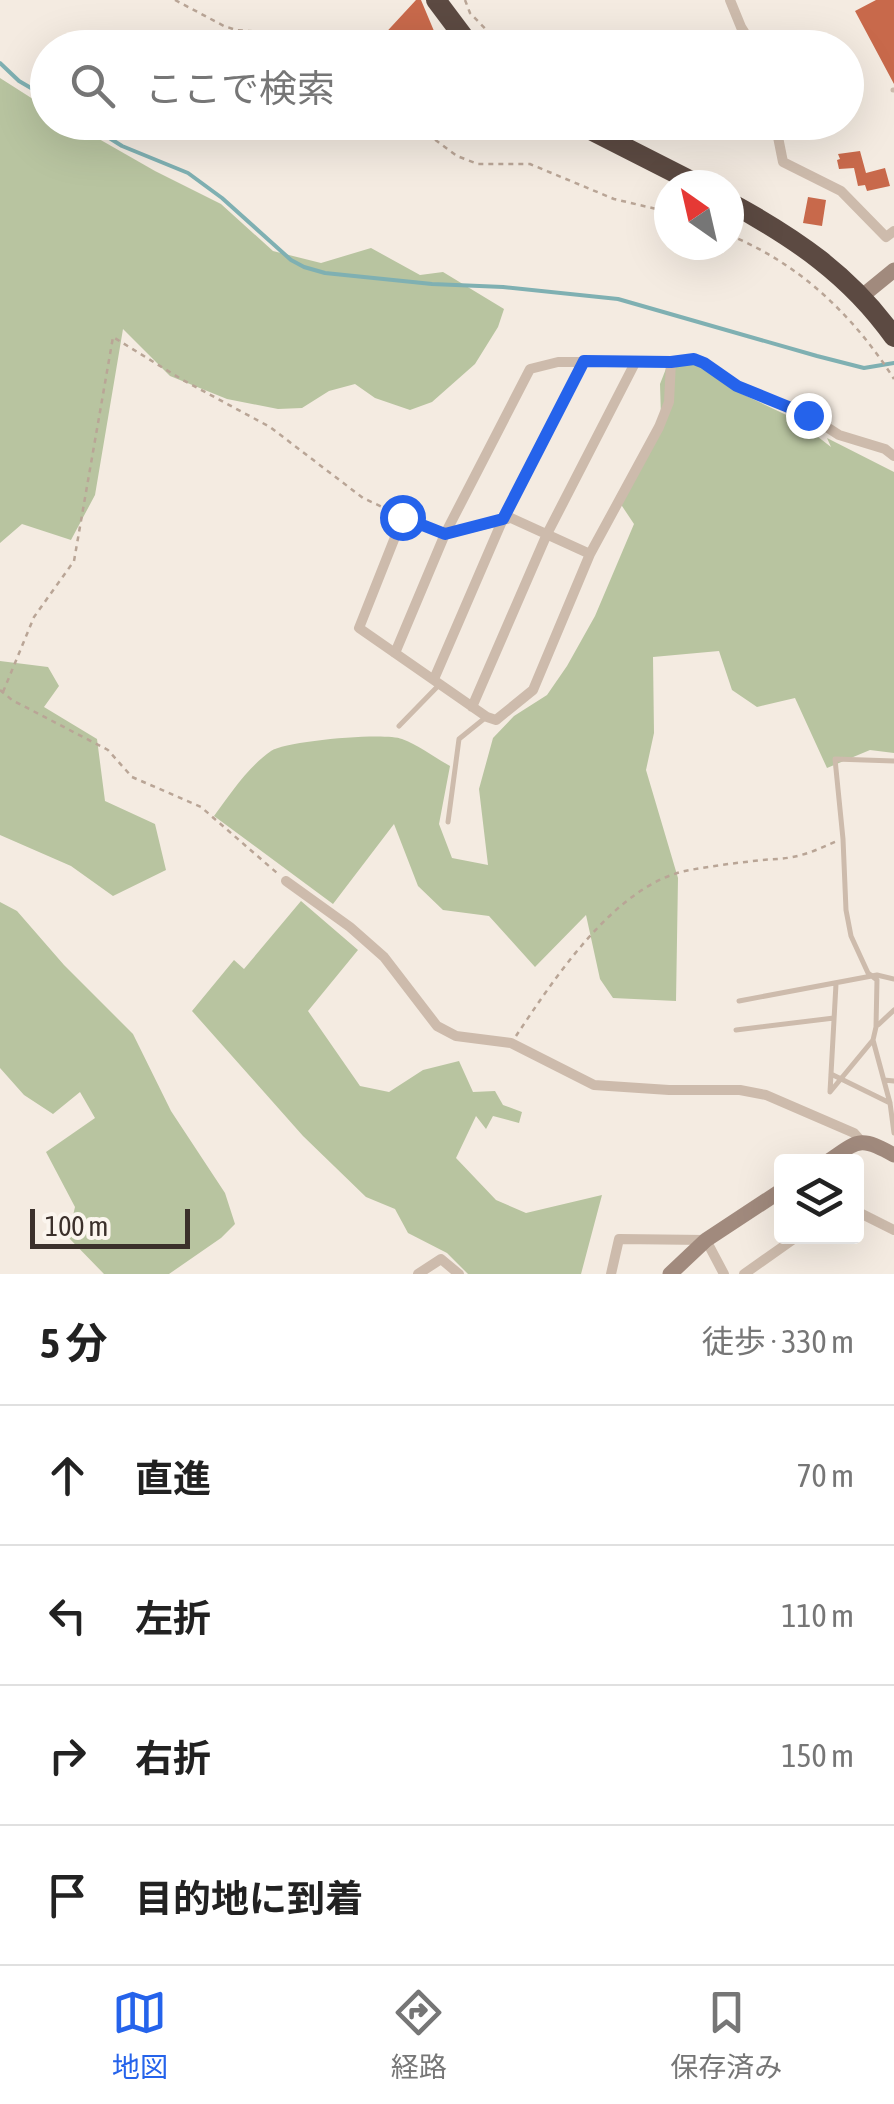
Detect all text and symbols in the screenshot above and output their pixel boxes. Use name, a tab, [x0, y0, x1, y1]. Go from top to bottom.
search box	[30, 30, 864, 140]
icon: search	[65, 58, 120, 113]
text: ここで検索	[145, 67, 335, 110]
north arrow	[654, 170, 744, 260]
route end	[786, 393, 832, 439]
route start	[380, 495, 426, 541]
map controls	[774, 1154, 864, 1244]
button: layers	[774, 1154, 864, 1244]
scale bar	[30, 1204, 190, 1248]
text: 100 m	[45, 1210, 108, 1242]
text: 5 分	[40, 1319, 108, 1367]
text: 徒歩 · 330 m	[702, 1323, 854, 1360]
icon: ahead	[40, 1448, 95, 1503]
text: 直進	[135, 1457, 211, 1500]
text: 70 m	[796, 1457, 854, 1494]
icon: left	[40, 1588, 95, 1643]
text: 左折	[135, 1597, 211, 1640]
text: 110 m	[781, 1597, 854, 1634]
icon: right	[40, 1728, 95, 1783]
text: 右折	[135, 1737, 211, 1780]
text: 150 m	[781, 1737, 854, 1774]
icon: arrive	[40, 1868, 95, 1923]
text: 目的地に到着	[135, 1877, 363, 1920]
tab: 地図	[112, 1985, 168, 2085]
tab: 経路	[391, 1985, 447, 2085]
tab: 保存済み	[670, 1985, 782, 2085]

